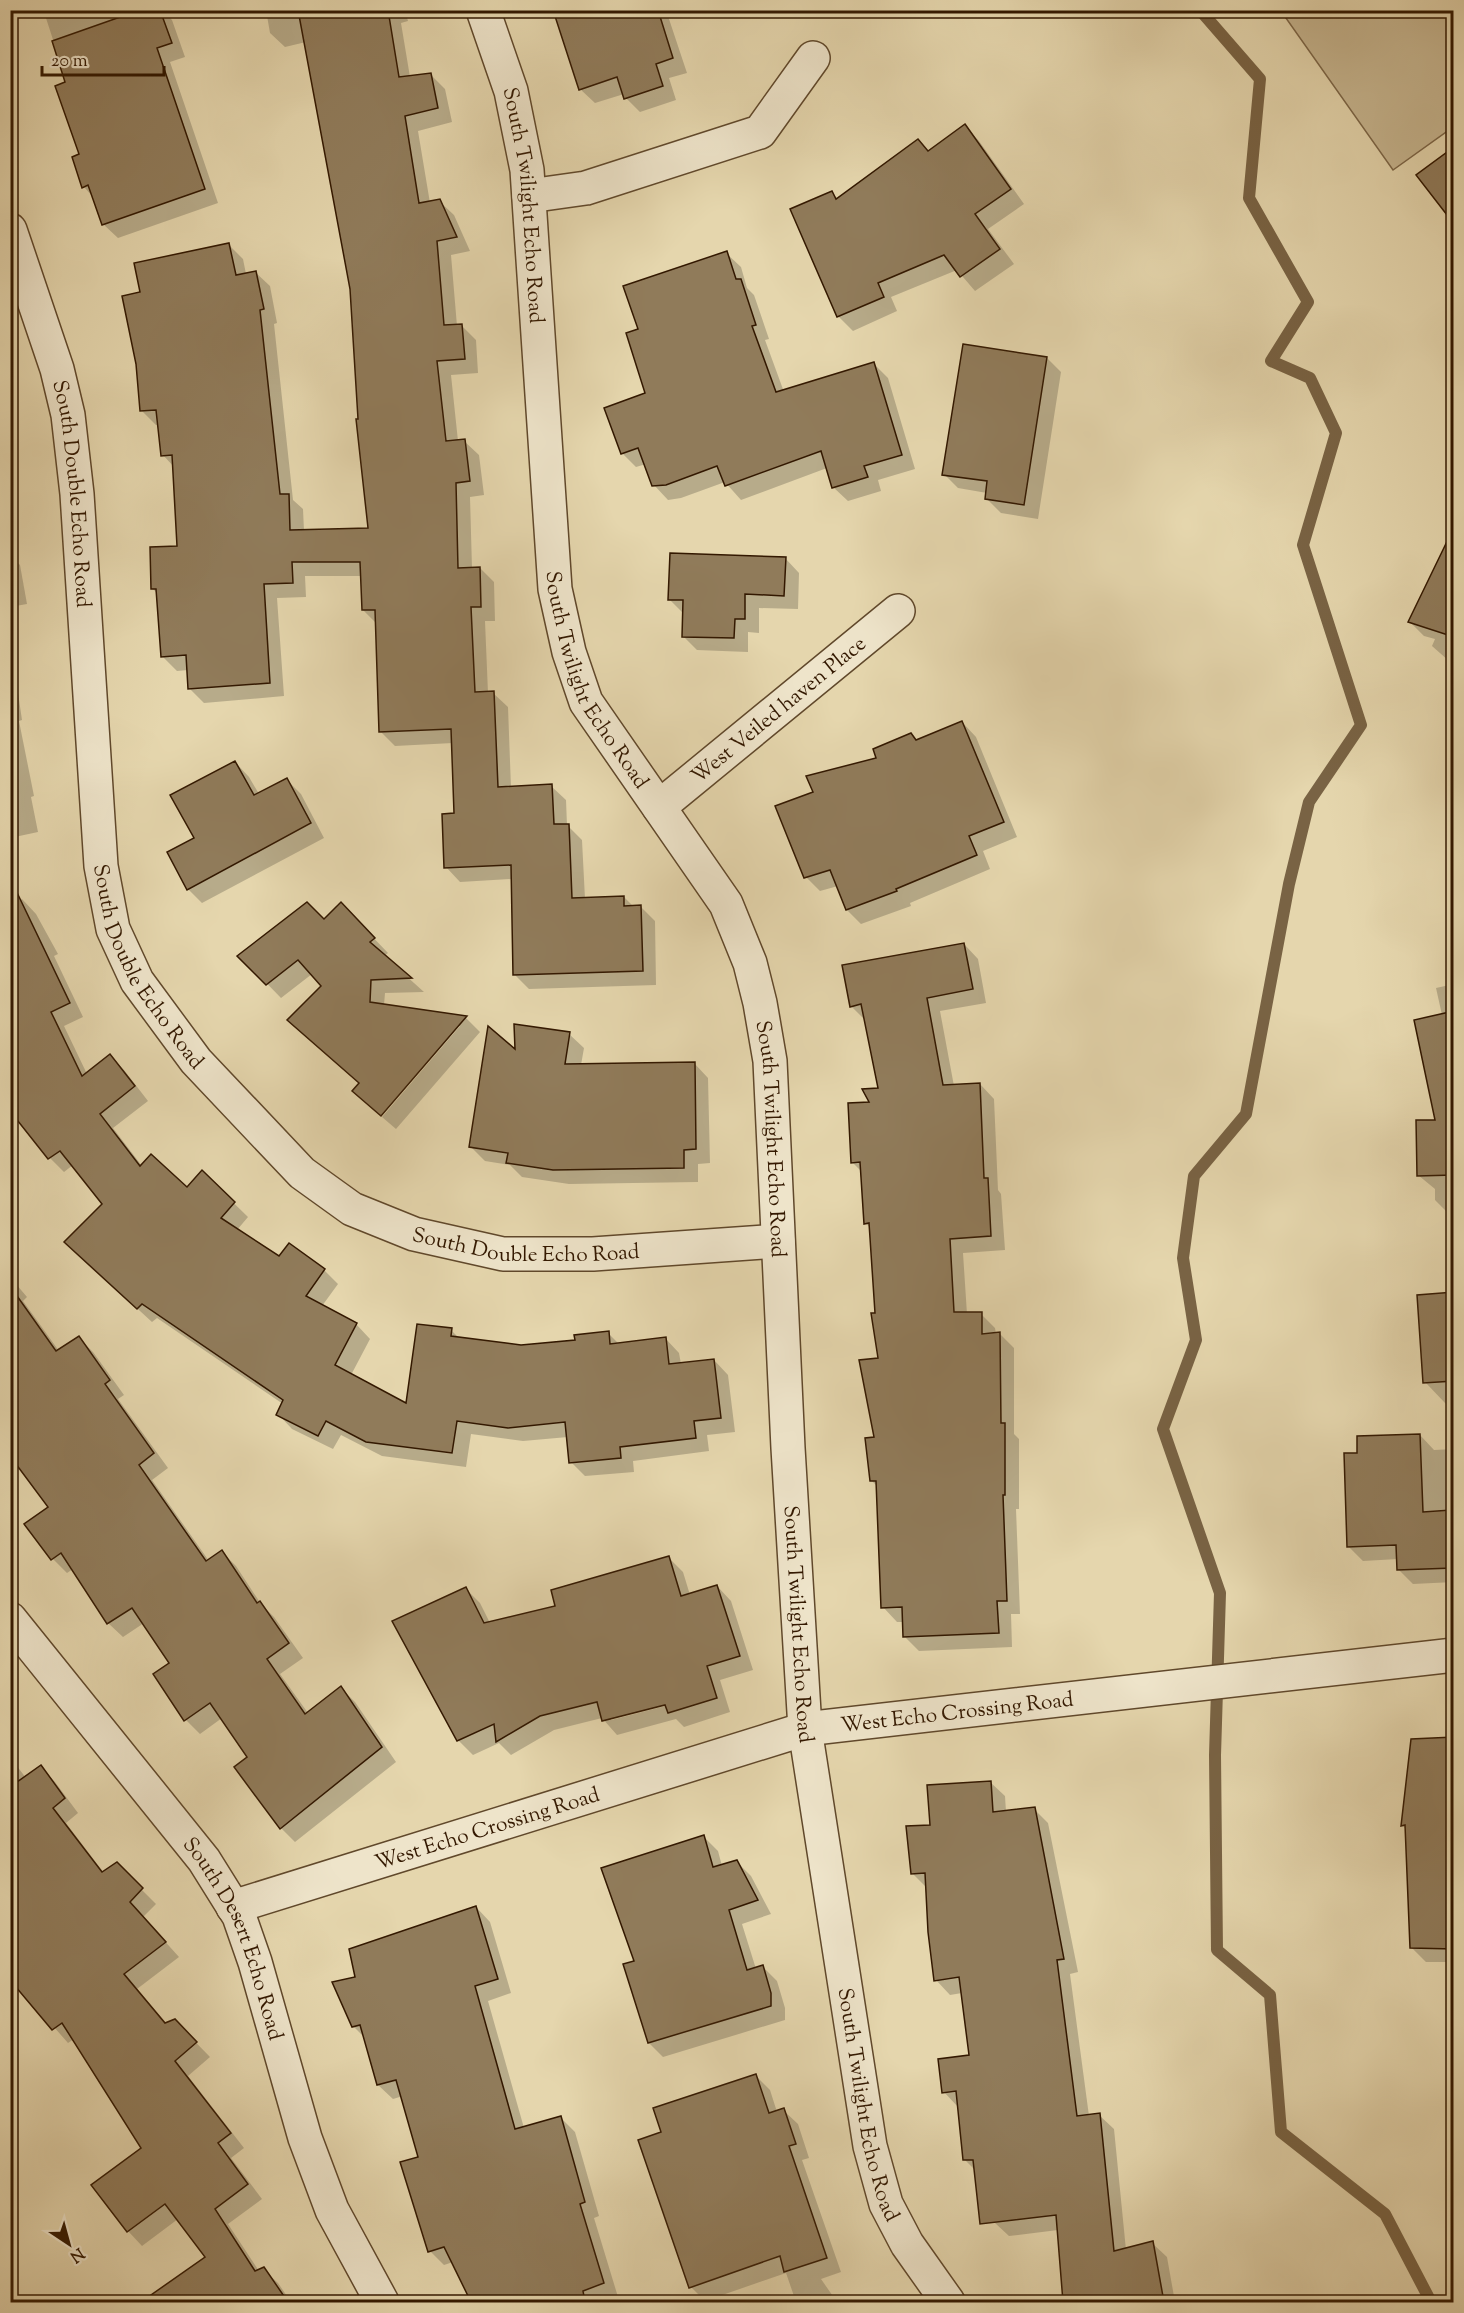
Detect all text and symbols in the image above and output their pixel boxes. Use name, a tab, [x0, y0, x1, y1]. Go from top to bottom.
scale bar	[42, 39, 164, 77]
text: 20 m	[51, 49, 88, 75]
street label: South Twilight Echo Road	[494, 85, 550, 325]
street label: South Double Echo Road	[43, 377, 97, 609]
street label: South Twilight Echo Road	[537, 570, 655, 796]
street label: West Veiled haven Place	[685, 630, 873, 792]
street label: South Double Echo Road	[84, 862, 210, 1077]
street label: South Twilight Echo Road	[746, 1018, 792, 1259]
street label: South Double Echo Road	[409, 1221, 641, 1271]
street label: South Twilight Echo Road	[775, 1505, 820, 1745]
street label: West Echo Crossing Road	[839, 1685, 1075, 1742]
street label: West Echo Crossing Road	[371, 1781, 604, 1879]
street label: South Desert Echo Road	[174, 1831, 290, 2044]
street label: South Twilight Echo Road	[829, 1986, 906, 2228]
north arrow	[39, 2214, 99, 2274]
text: N	[64, 2241, 88, 2267]

